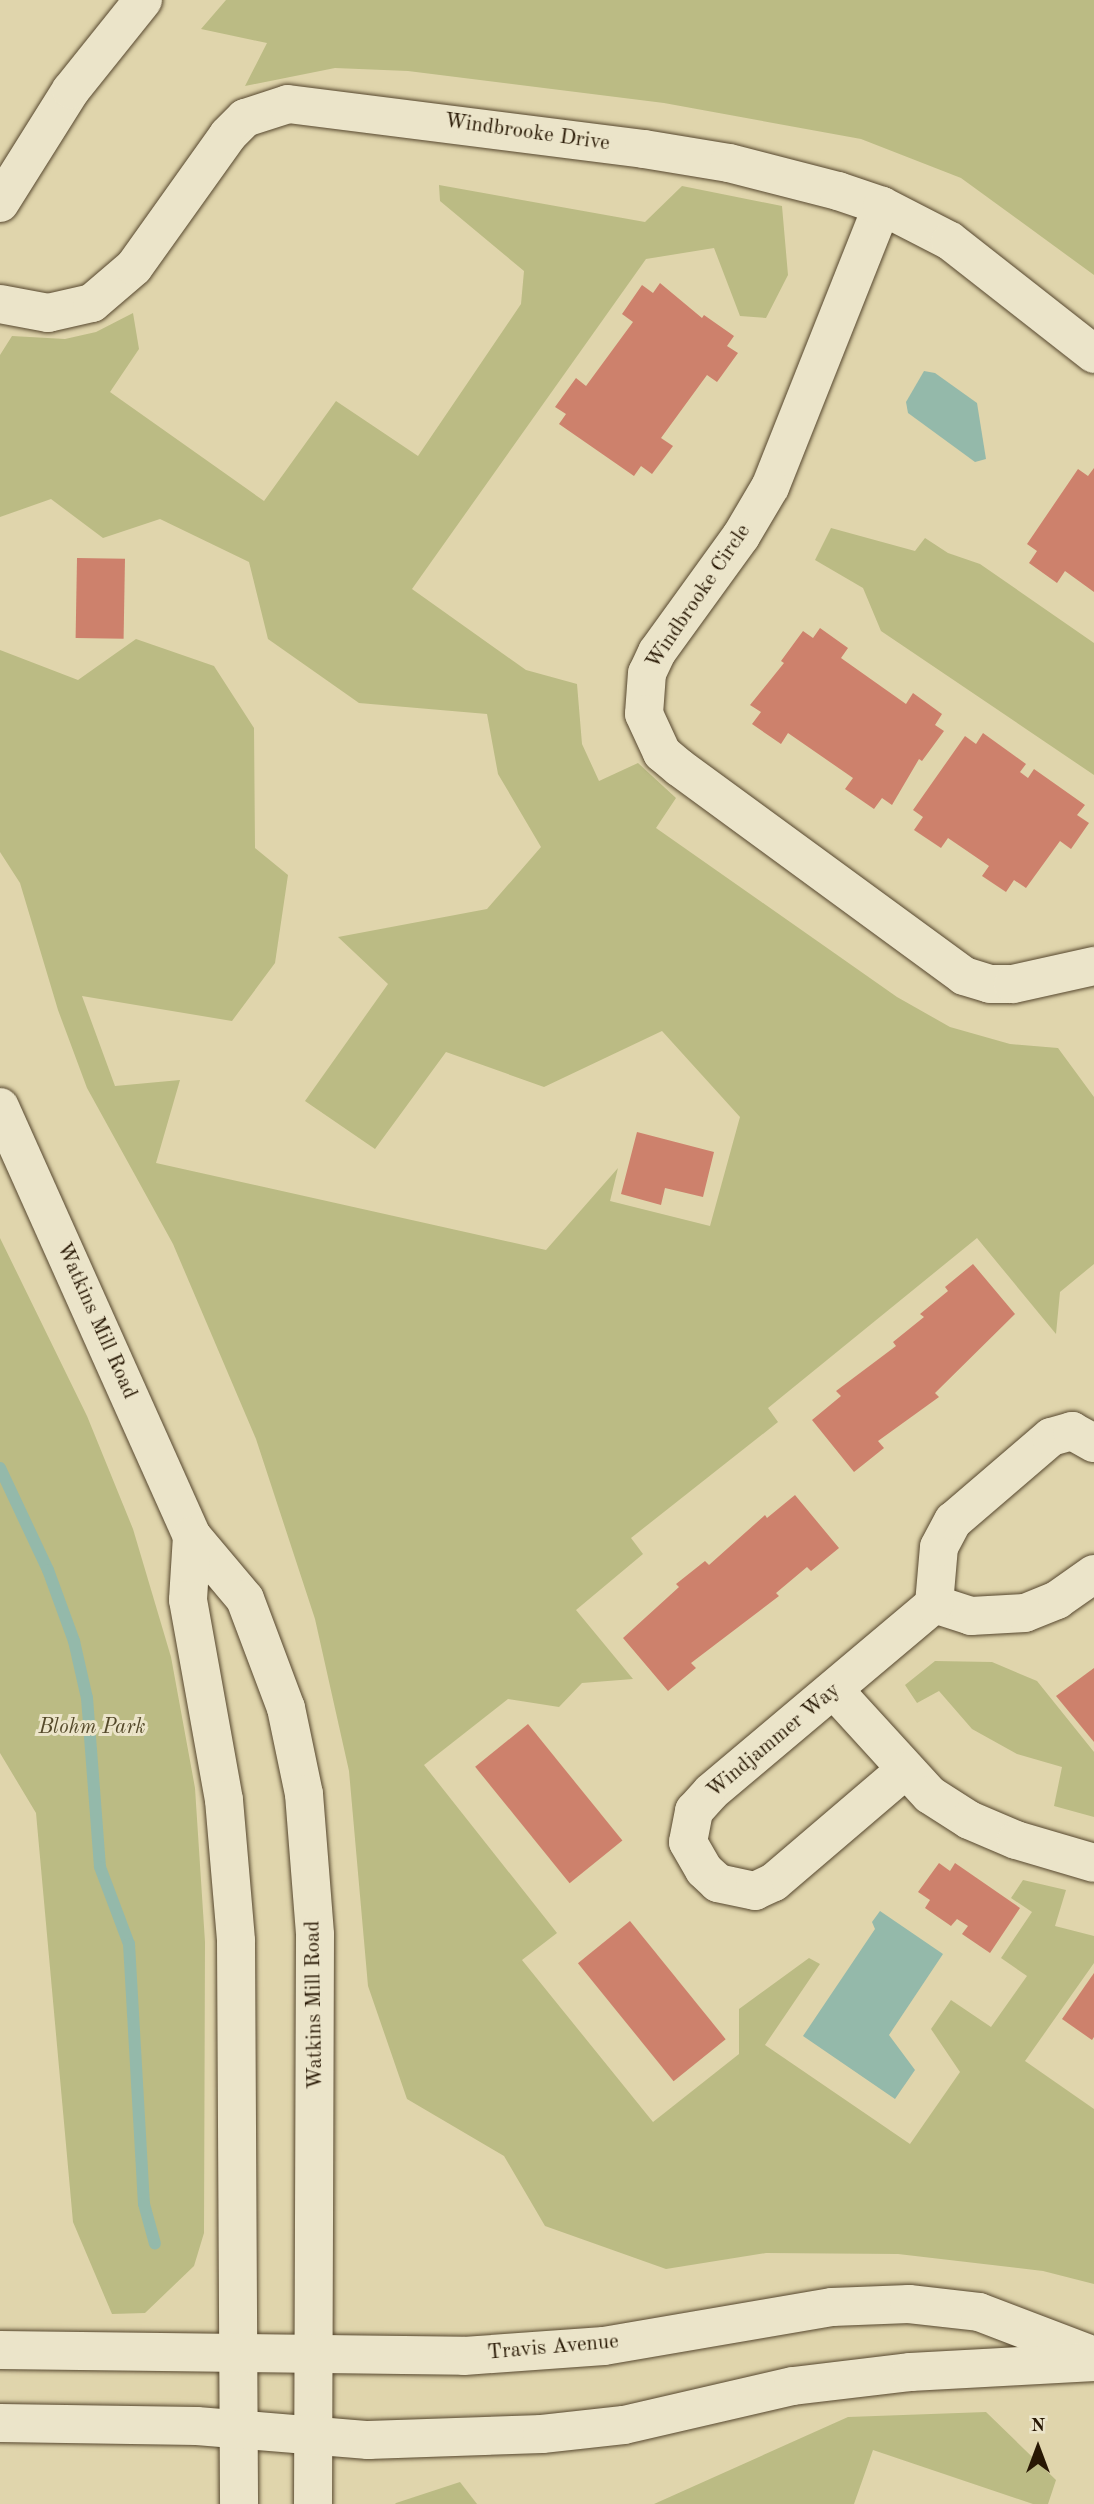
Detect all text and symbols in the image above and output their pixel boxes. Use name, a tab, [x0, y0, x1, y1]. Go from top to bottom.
street label: Windbrooke Drive	[443, 109, 611, 157]
street label: Windbrooke Circle	[641, 520, 757, 674]
street label: Watkins Mill Road	[50, 1239, 142, 1403]
street label: Windjammer Way	[702, 1678, 846, 1804]
park label: Blohm Park	[38, 1715, 146, 1741]
street label: Watkins Mill Road	[301, 1920, 329, 2090]
street label: Travis Avenue	[486, 2330, 620, 2366]
north arrow	[1003, 2413, 1073, 2483]
text: N	[1031, 2417, 1045, 2436]

